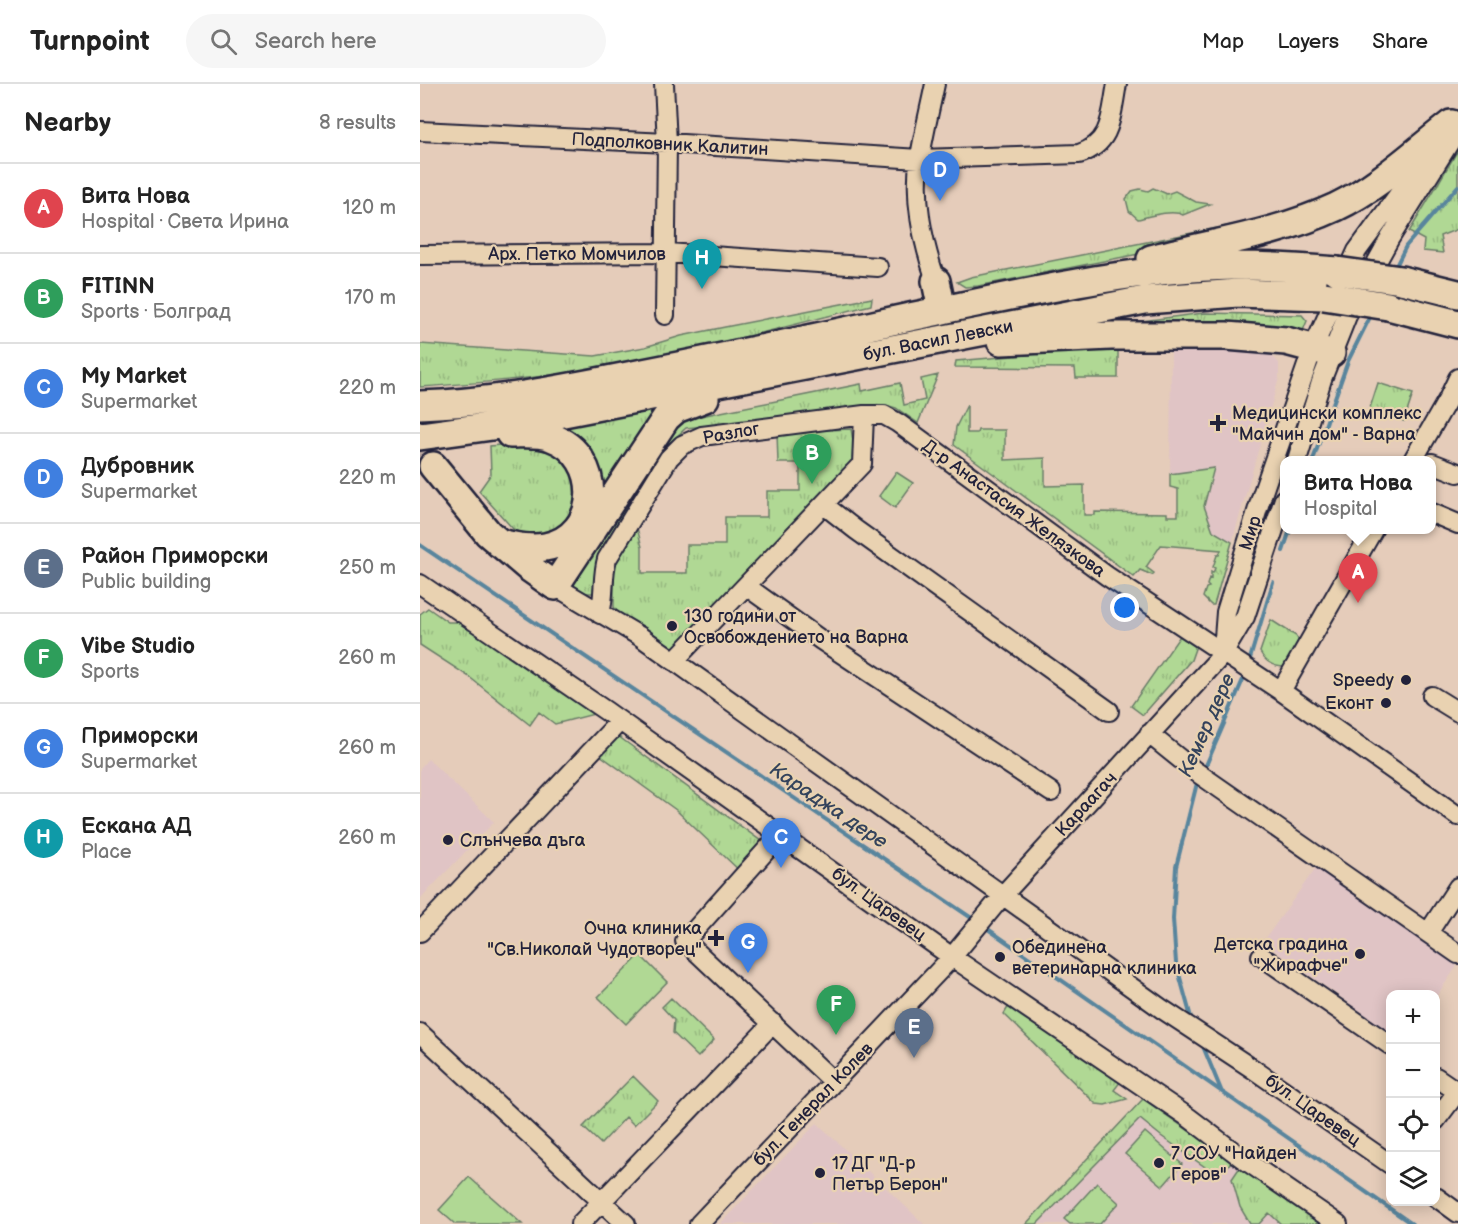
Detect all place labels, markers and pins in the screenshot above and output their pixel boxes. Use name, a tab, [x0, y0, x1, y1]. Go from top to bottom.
pin: D	[920, 152, 960, 201]
pin: H	[682, 240, 722, 289]
place label: Медицински комплекс "Майчин дом" - Варна	[1232, 403, 1422, 445]
marker: Медицински комплекс "Майчин дом" - Варна	[1209, 414, 1227, 432]
pin: B	[792, 434, 832, 484]
pin: A	[1338, 554, 1378, 603]
place label: 130 години от Освобождението на Варна	[684, 606, 909, 648]
marker: 130 години от Освобождението на Варна	[665, 619, 679, 633]
place label: Speedy	[1333, 670, 1395, 691]
marker: Speedy	[1399, 673, 1413, 687]
place label: Еконт	[1325, 693, 1375, 714]
marker: Еконт	[1379, 696, 1393, 710]
pin: C	[762, 818, 800, 868]
place label: Слънчева дъга	[460, 830, 586, 851]
marker: Слънчева дъга	[441, 833, 455, 847]
place label: Очна клиника "Св.Николай Чудотворец"	[487, 918, 702, 960]
pin: G	[728, 924, 768, 973]
marker: Очна клиника "Св.Николай Чудотворец"	[707, 929, 725, 947]
place label: Детска градина "Жирафче"	[1214, 934, 1348, 976]
place label: Обединена ветеринарна клиника	[1012, 937, 1197, 979]
marker: Детска градина "Жирафче"	[1353, 947, 1367, 961]
marker: Обединена ветеринарна клиника	[993, 950, 1007, 964]
pin: F	[816, 986, 856, 1035]
pin: E	[894, 1008, 934, 1058]
place label: 7 СОУ "Найден Геров"	[1171, 1143, 1297, 1185]
place label: 17 ДГ "Д-р Петър Берон"	[832, 1153, 948, 1195]
marker: 7 СОУ "Найден Геров"	[1152, 1156, 1166, 1170]
marker: 17 ДГ "Д-р Петър Берон"	[813, 1166, 827, 1180]

